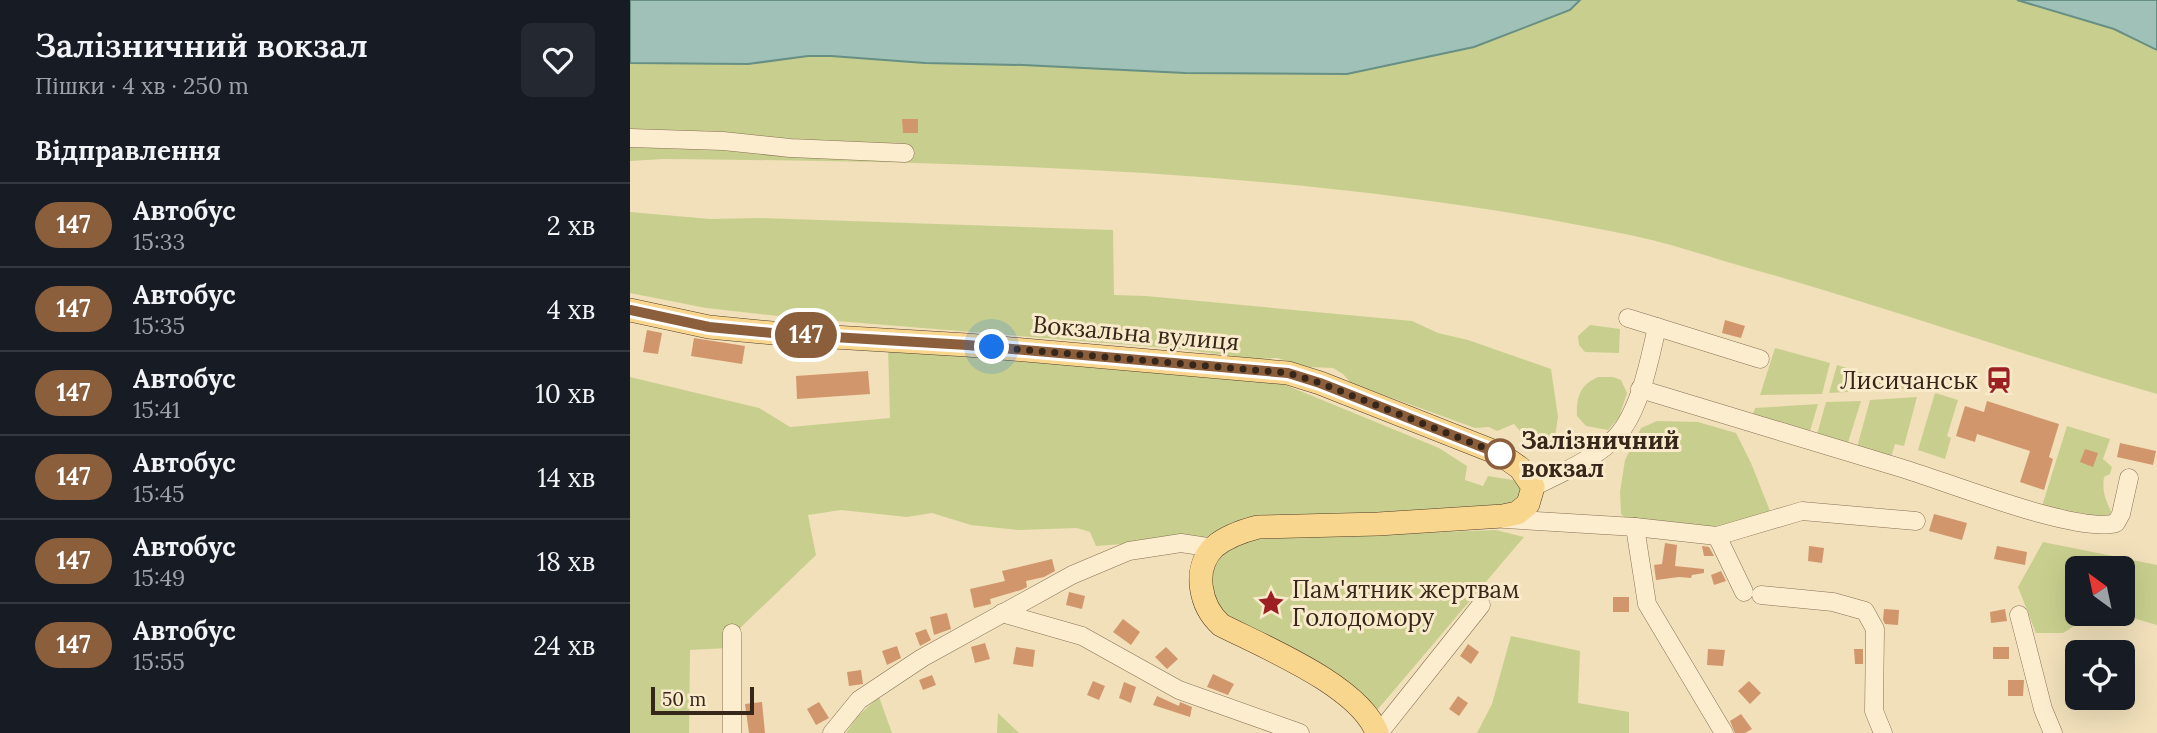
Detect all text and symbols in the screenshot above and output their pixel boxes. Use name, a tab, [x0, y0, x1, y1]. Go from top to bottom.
button: heart	[521, 23, 595, 97]
text: Залізничний вокзал	[35, 24, 368, 66]
text: Пішки · 4 хв · 250 m	[35, 71, 249, 100]
text: Відправлення	[35, 134, 221, 167]
text: Автобус	[133, 194, 236, 227]
text: 147	[56, 209, 91, 240]
text: 2 хв	[547, 209, 595, 242]
text: 15:33	[133, 227, 185, 256]
text: Автобус	[133, 278, 236, 311]
text: 147	[56, 293, 91, 324]
text: 4 хв	[547, 293, 595, 326]
street label: Вокзальна вулиця	[1031, 309, 1241, 357]
text: 15:35	[133, 311, 185, 340]
line badge: 147	[766, 312, 846, 358]
text: 147	[789, 319, 823, 350]
your location	[974, 329, 1009, 364]
text: Автобус	[133, 362, 236, 395]
place label: Лисичанськ	[1840, 365, 1978, 396]
station icon: Лисичанськ	[1984, 365, 2014, 395]
text: 147	[56, 377, 91, 408]
text: 10 хв	[535, 377, 595, 410]
text: 15:41	[133, 395, 181, 424]
place label: Залізничний вокзал	[1521, 425, 1680, 484]
marker: Залізничний вокзал	[1485, 439, 1515, 469]
text: Автобус	[133, 446, 236, 479]
text: 147	[56, 461, 91, 492]
text: 14 хв	[537, 461, 595, 494]
text: 15:45	[133, 479, 185, 508]
text: Автобус	[133, 530, 236, 563]
text: 147	[56, 545, 91, 576]
text: 18 хв	[537, 545, 595, 578]
north arrow	[2065, 556, 2135, 626]
map controls	[2065, 556, 2135, 710]
text: 15:49	[133, 563, 185, 592]
place label: Пам'ятник жертвам Голодомору	[1292, 574, 1520, 633]
place icon: Пам'ятник жертвам Голодомору	[1256, 588, 1286, 618]
text: Автобус	[133, 614, 236, 647]
text: 147	[56, 629, 91, 660]
text: 24 хв	[533, 629, 595, 662]
button: locate	[2065, 640, 2135, 710]
text: 15:55	[133, 647, 185, 676]
scale bar	[651, 684, 754, 716]
text: 50 m	[662, 687, 706, 711]

